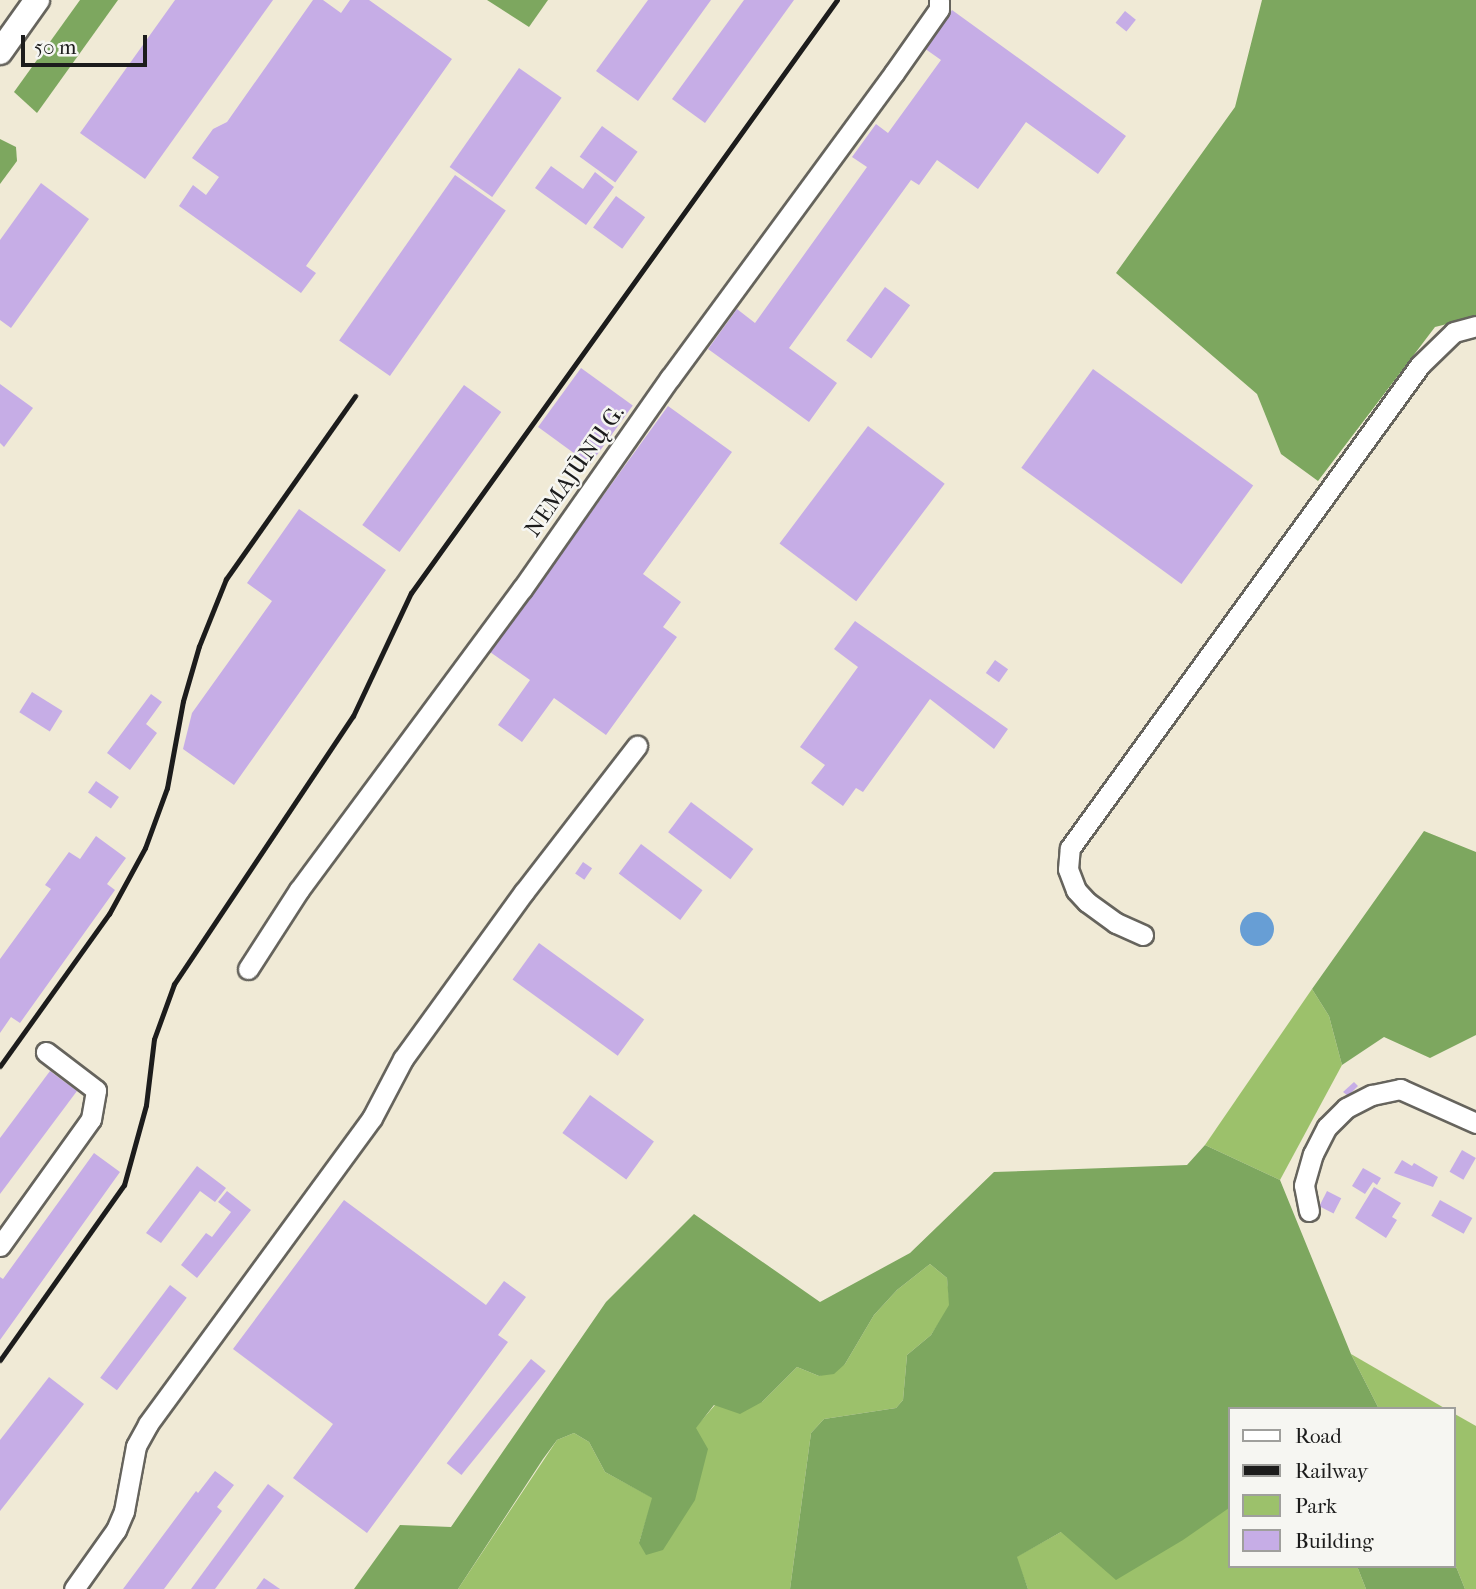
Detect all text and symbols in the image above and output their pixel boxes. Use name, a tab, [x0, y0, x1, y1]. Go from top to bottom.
scale bar	[24, 21, 150, 65]
text: 50 m	[34, 35, 77, 59]
street label: NEMAJŪNŲ G.	[519, 400, 631, 542]
legend	[1228, 1407, 1455, 1568]
text: Road	[1295, 1424, 1342, 1448]
text: Railway	[1295, 1459, 1368, 1483]
text: Park	[1295, 1494, 1337, 1518]
text: Building	[1295, 1529, 1373, 1553]

